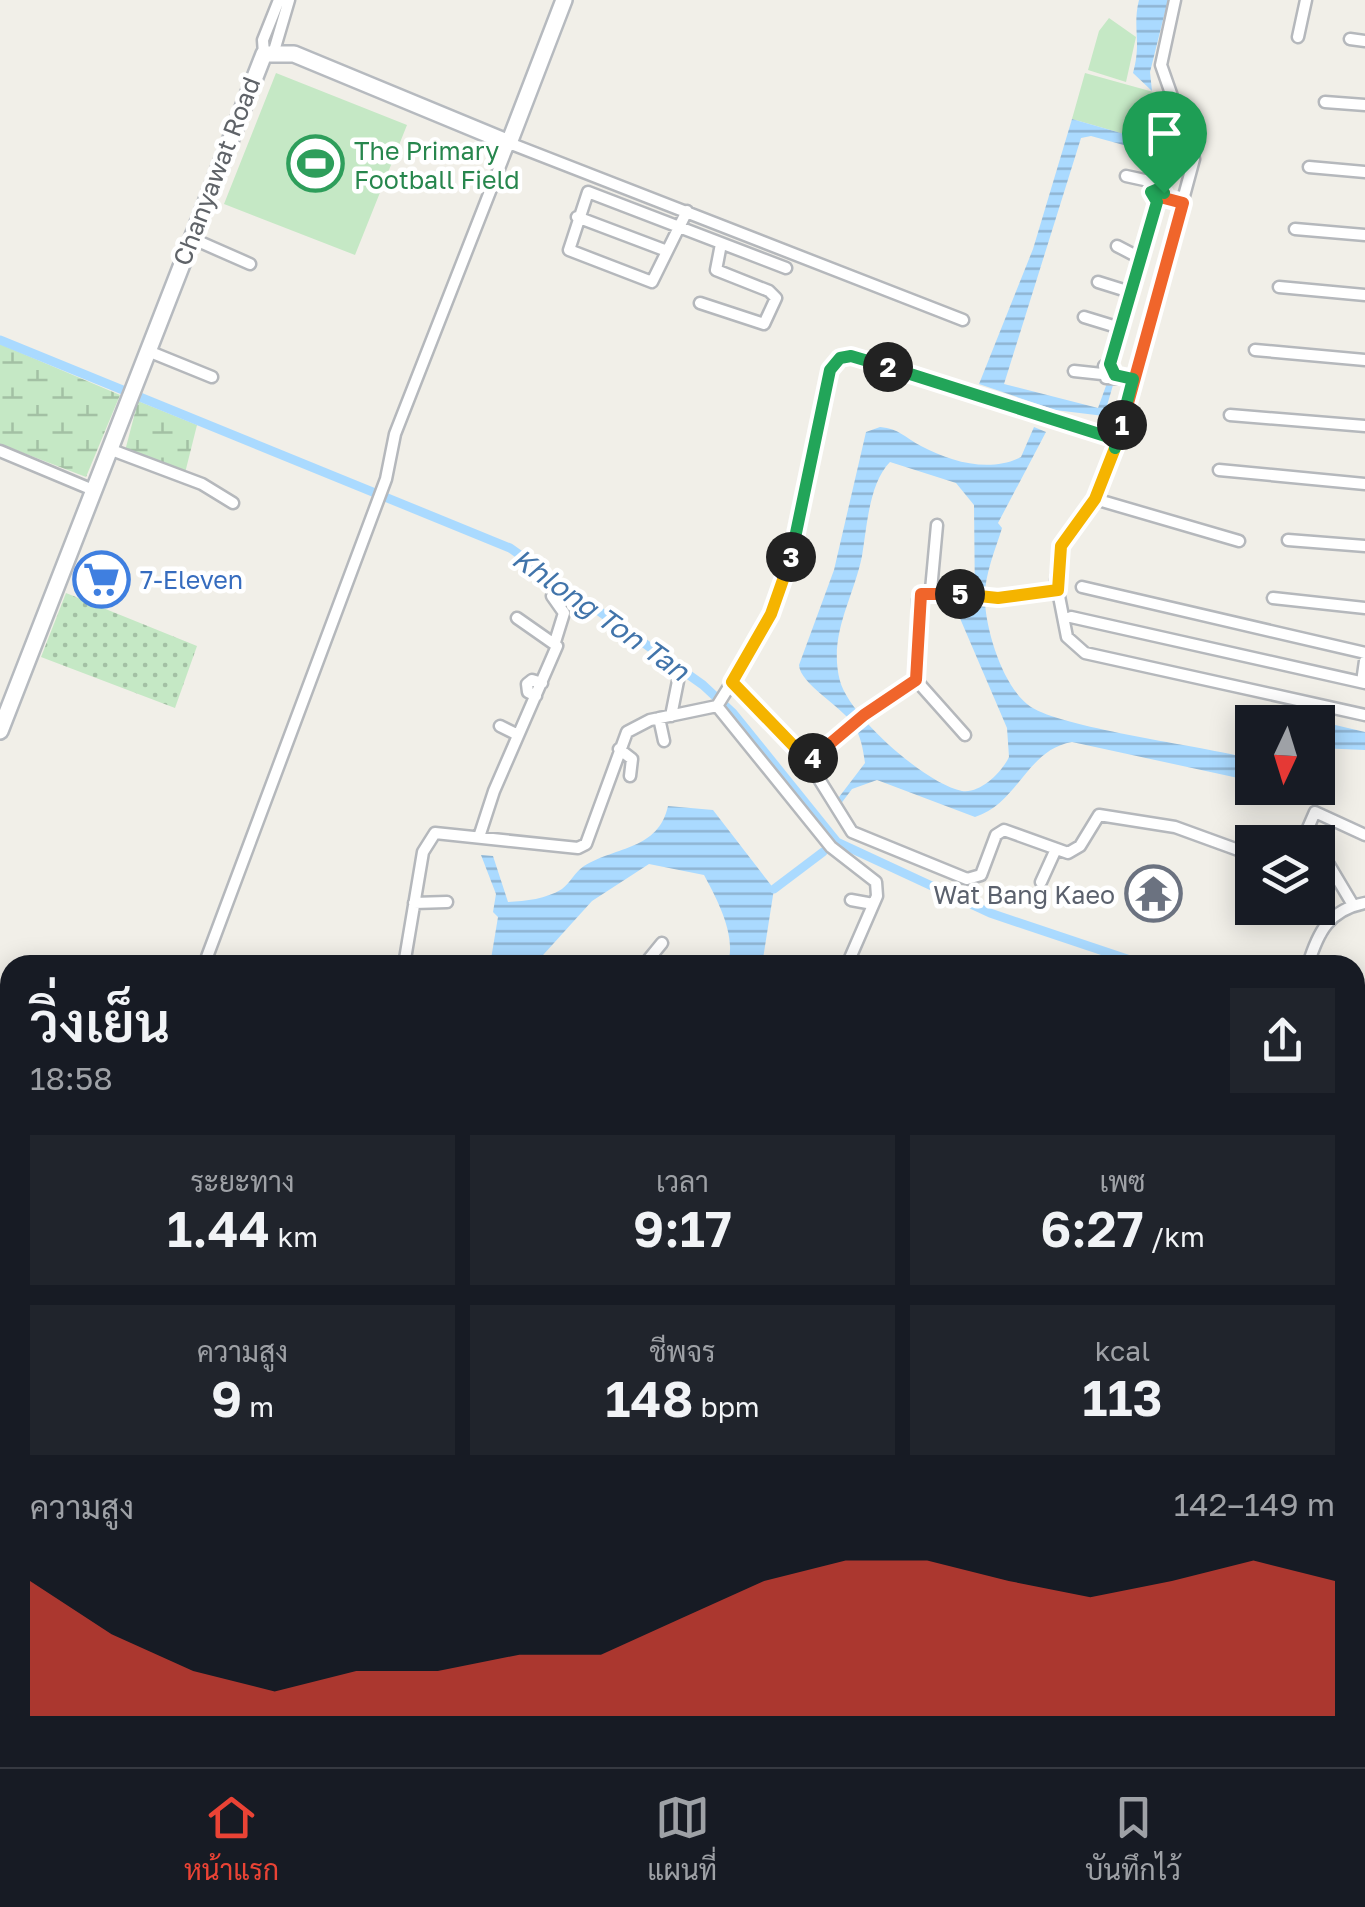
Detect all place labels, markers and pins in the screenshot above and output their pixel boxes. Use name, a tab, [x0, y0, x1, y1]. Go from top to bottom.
pin	[1122, 91, 1207, 194]
sports icon: The Primary Football Field	[285, 134, 345, 194]
place label: The Primary Football Field	[354, 135, 520, 195]
pin: 2	[863, 342, 913, 392]
pin: 1	[1097, 400, 1147, 450]
pin: 3	[766, 532, 816, 582]
supermarket icon: 7-Eleven	[71, 549, 131, 609]
place label: 7-Eleven	[140, 564, 243, 595]
pin: 5	[935, 569, 985, 619]
pin: 4	[788, 733, 838, 783]
temple icon: Wat Bang Kaeo	[1124, 864, 1184, 924]
place label: Wat Bang Kaeo	[933, 879, 1115, 910]

